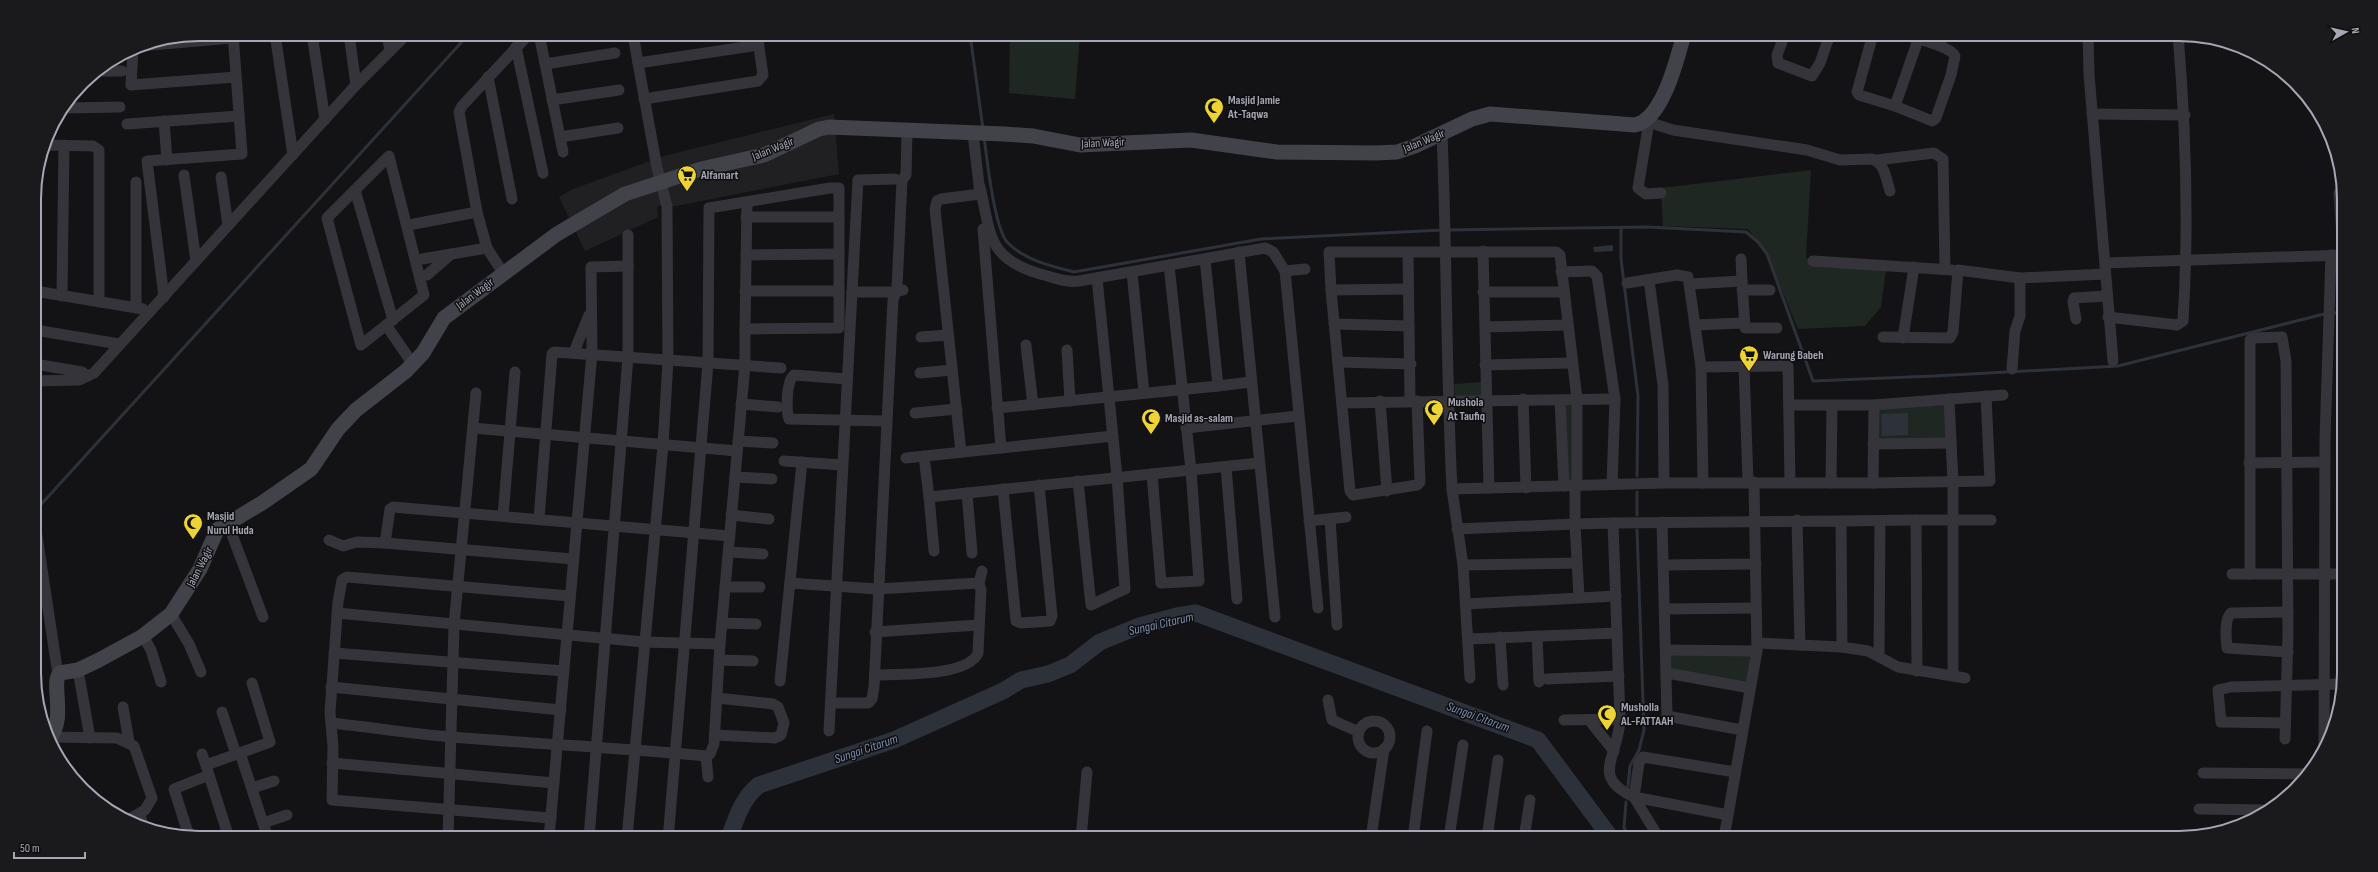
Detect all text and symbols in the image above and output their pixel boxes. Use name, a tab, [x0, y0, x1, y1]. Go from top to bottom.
north arrow	[2326, 12, 2366, 52]
text: N	[2349, 27, 2362, 35]
place label: Masjid Jamie At-Taqwa	[1227, 93, 1280, 122]
mosque icon: Masjid Jamie At-Taqwa	[1203, 96, 1225, 124]
street label: Jalan Wagir	[1400, 126, 1448, 156]
street label: Jalan Wagir	[749, 134, 797, 164]
street label: Jalan Wagir	[1080, 134, 1126, 152]
supermarket icon: Alfamart	[676, 164, 698, 192]
place label: Alfamart	[700, 168, 739, 183]
street label: Jalan Wagir	[452, 275, 497, 314]
supermarket icon: Warung Babeh	[1738, 344, 1760, 372]
place label: Warung Babeh	[1763, 348, 1824, 363]
place label: Mushola At Taufiq	[1447, 395, 1485, 424]
mosque icon: Mushola At Taufiq	[1423, 398, 1445, 426]
mosque icon: Masjid as-salam	[1140, 407, 1162, 435]
place label: Masjid as-salam	[1165, 411, 1233, 426]
place label: Masjid Nurul Huda	[207, 509, 254, 538]
mosque icon: Masjid Nurul Huda	[182, 512, 204, 540]
street label: Jalan Wagir	[183, 544, 217, 591]
water label: Sungai Citarum	[1127, 609, 1195, 639]
water label: Sungai Citarum	[1444, 698, 1512, 736]
place label: Musholla AL-FATTAAH	[1620, 700, 1673, 729]
mosque icon: Musholla AL-FATTAAH	[1596, 703, 1618, 731]
water label: Sungai Citarum	[832, 731, 900, 767]
scale bar	[14, 834, 85, 860]
text: 50 m	[20, 841, 40, 856]

